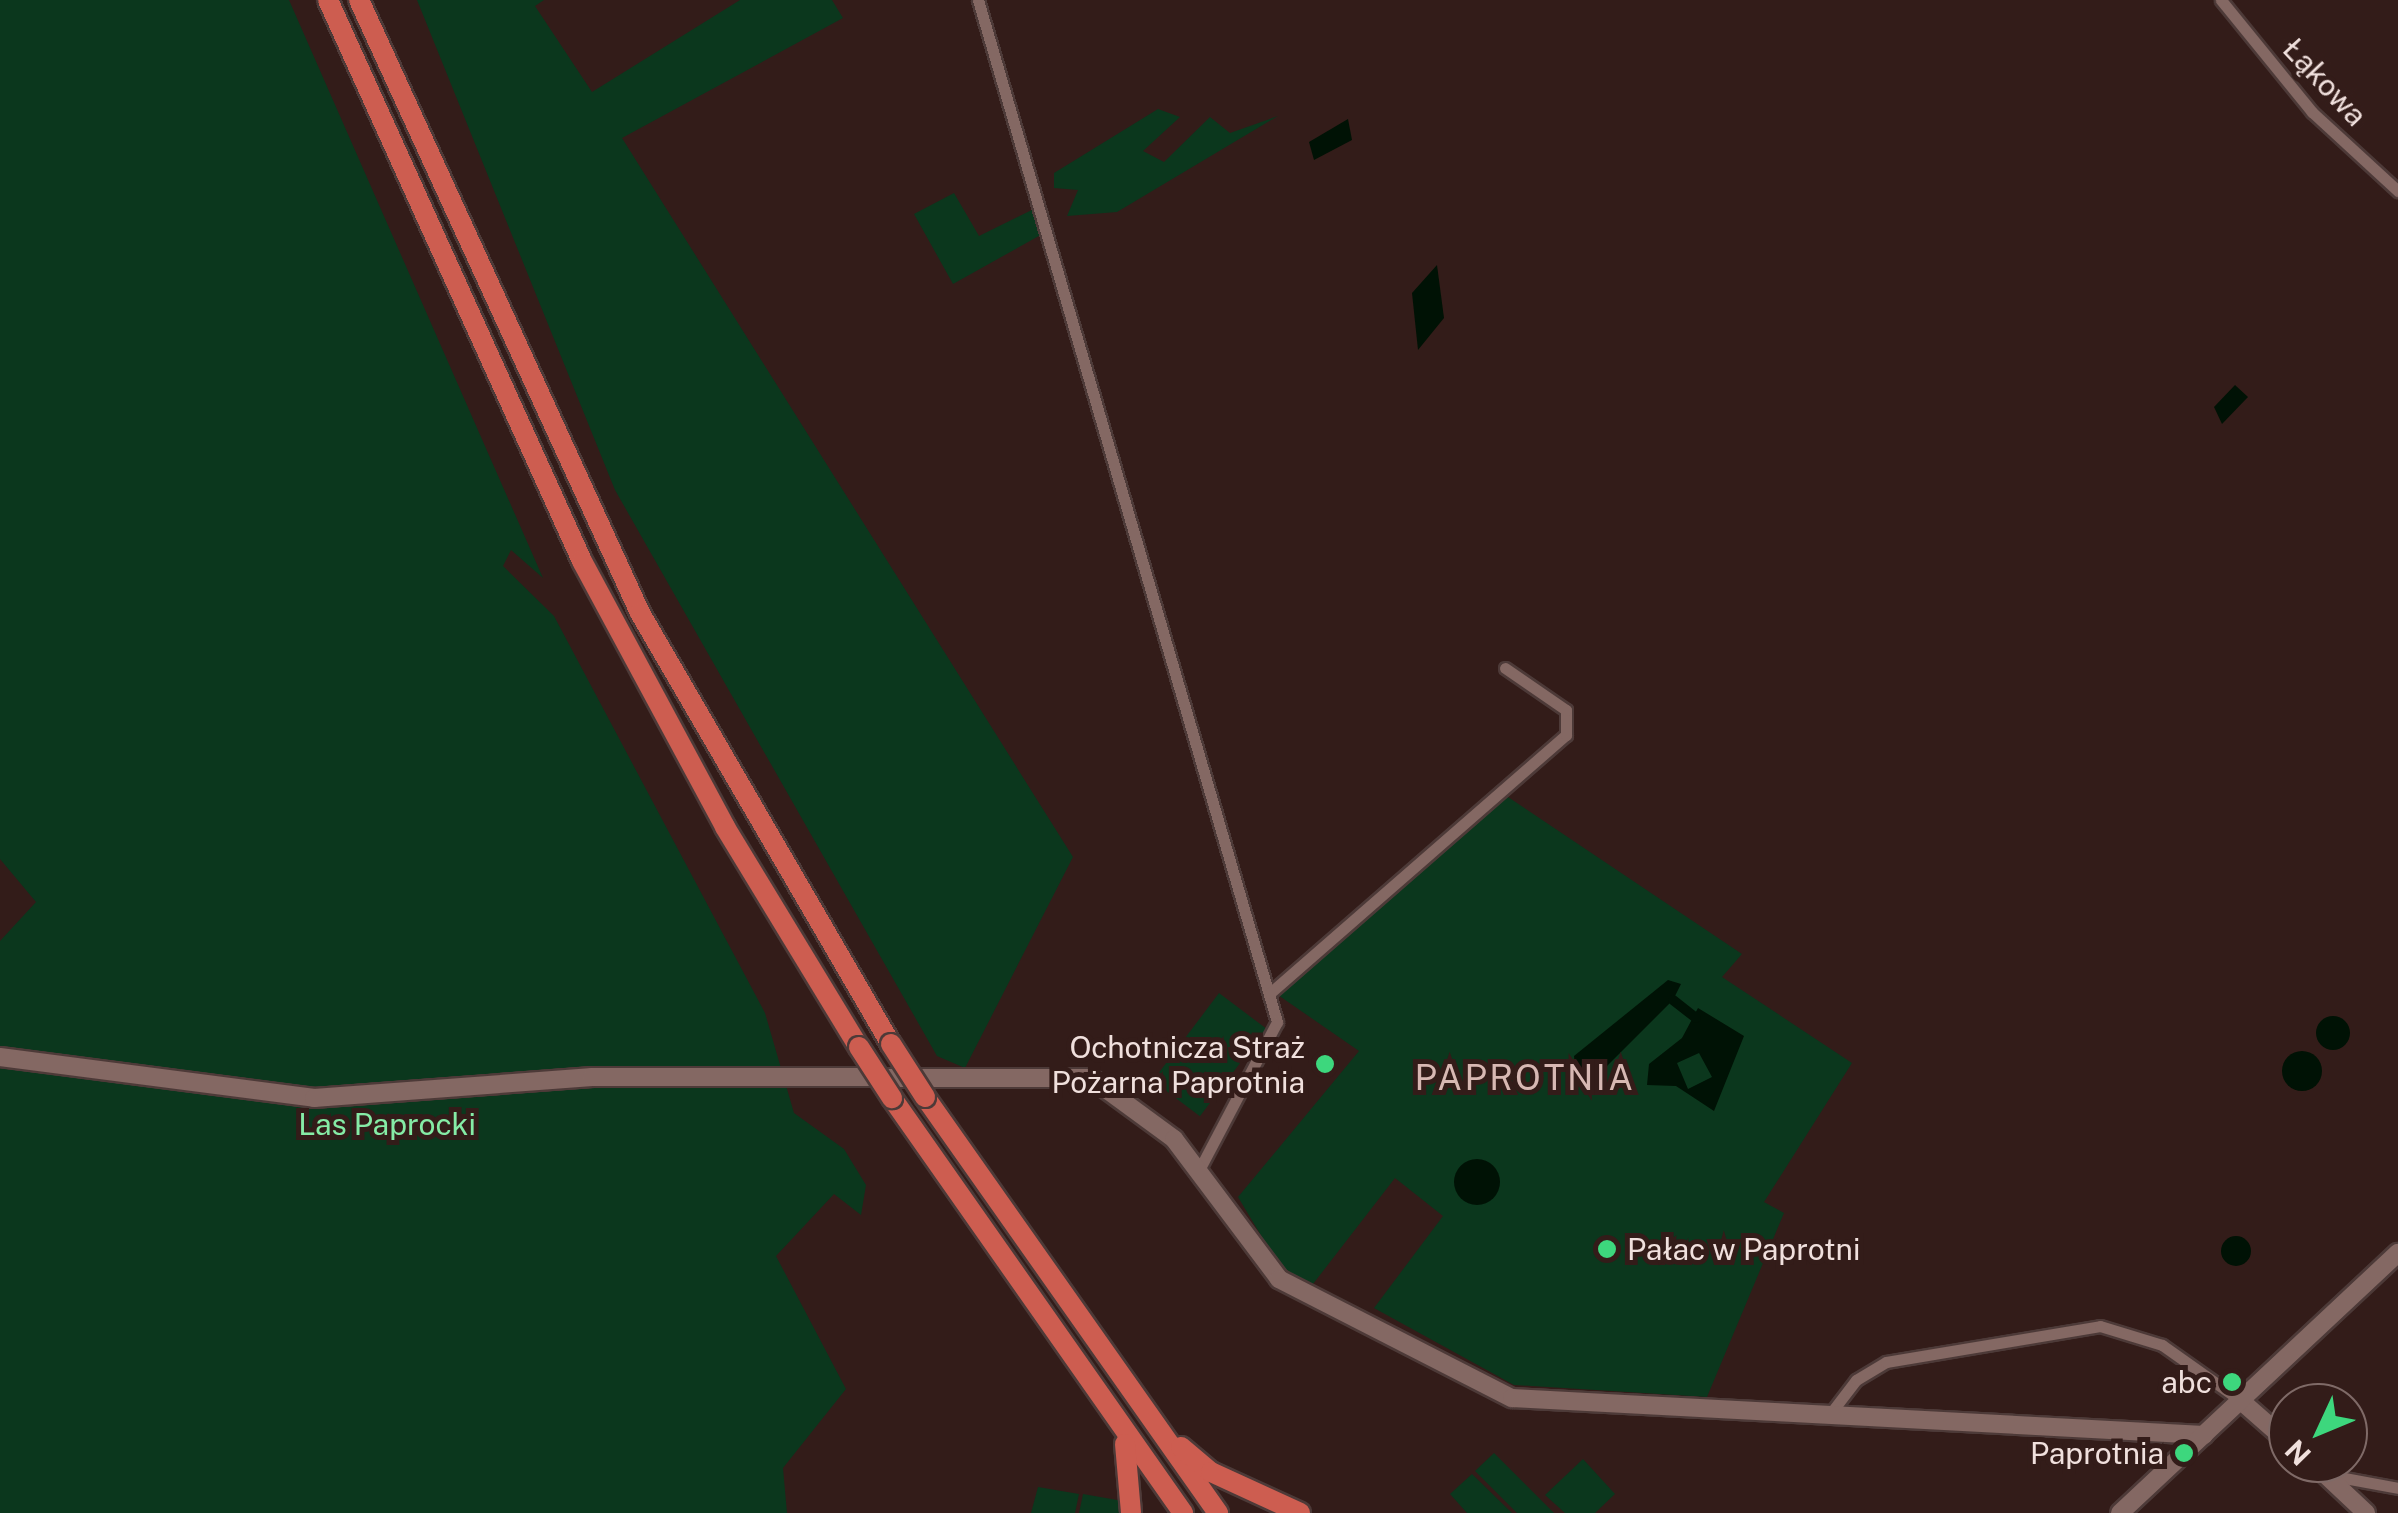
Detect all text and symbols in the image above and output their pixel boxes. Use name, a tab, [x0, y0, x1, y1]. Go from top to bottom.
street label: Łąkowa	[2276, 31, 2374, 133]
place label: Ochotnicza Straż Pożarna Paprotnia	[1052, 1029, 1305, 1100]
marker: Ochotnicza Straż Pożarna Paprotnia	[1314, 1053, 1336, 1075]
district label: PAPROTNIA	[1414, 1057, 1636, 1099]
park label: Las Paprocki	[298, 1106, 476, 1142]
place label: Pałac w Paprotni	[1627, 1231, 1861, 1267]
marker: Pałac w Paprotni	[1596, 1238, 1618, 1260]
place label: abc	[2161, 1364, 2212, 1400]
marker: abc	[2221, 1371, 2243, 1393]
north arrow	[2268, 1383, 2368, 1483]
text: N	[2278, 1433, 2317, 1472]
place label: Paprotnia	[2030, 1435, 2164, 1471]
marker: Paprotnia	[2173, 1442, 2195, 1464]

